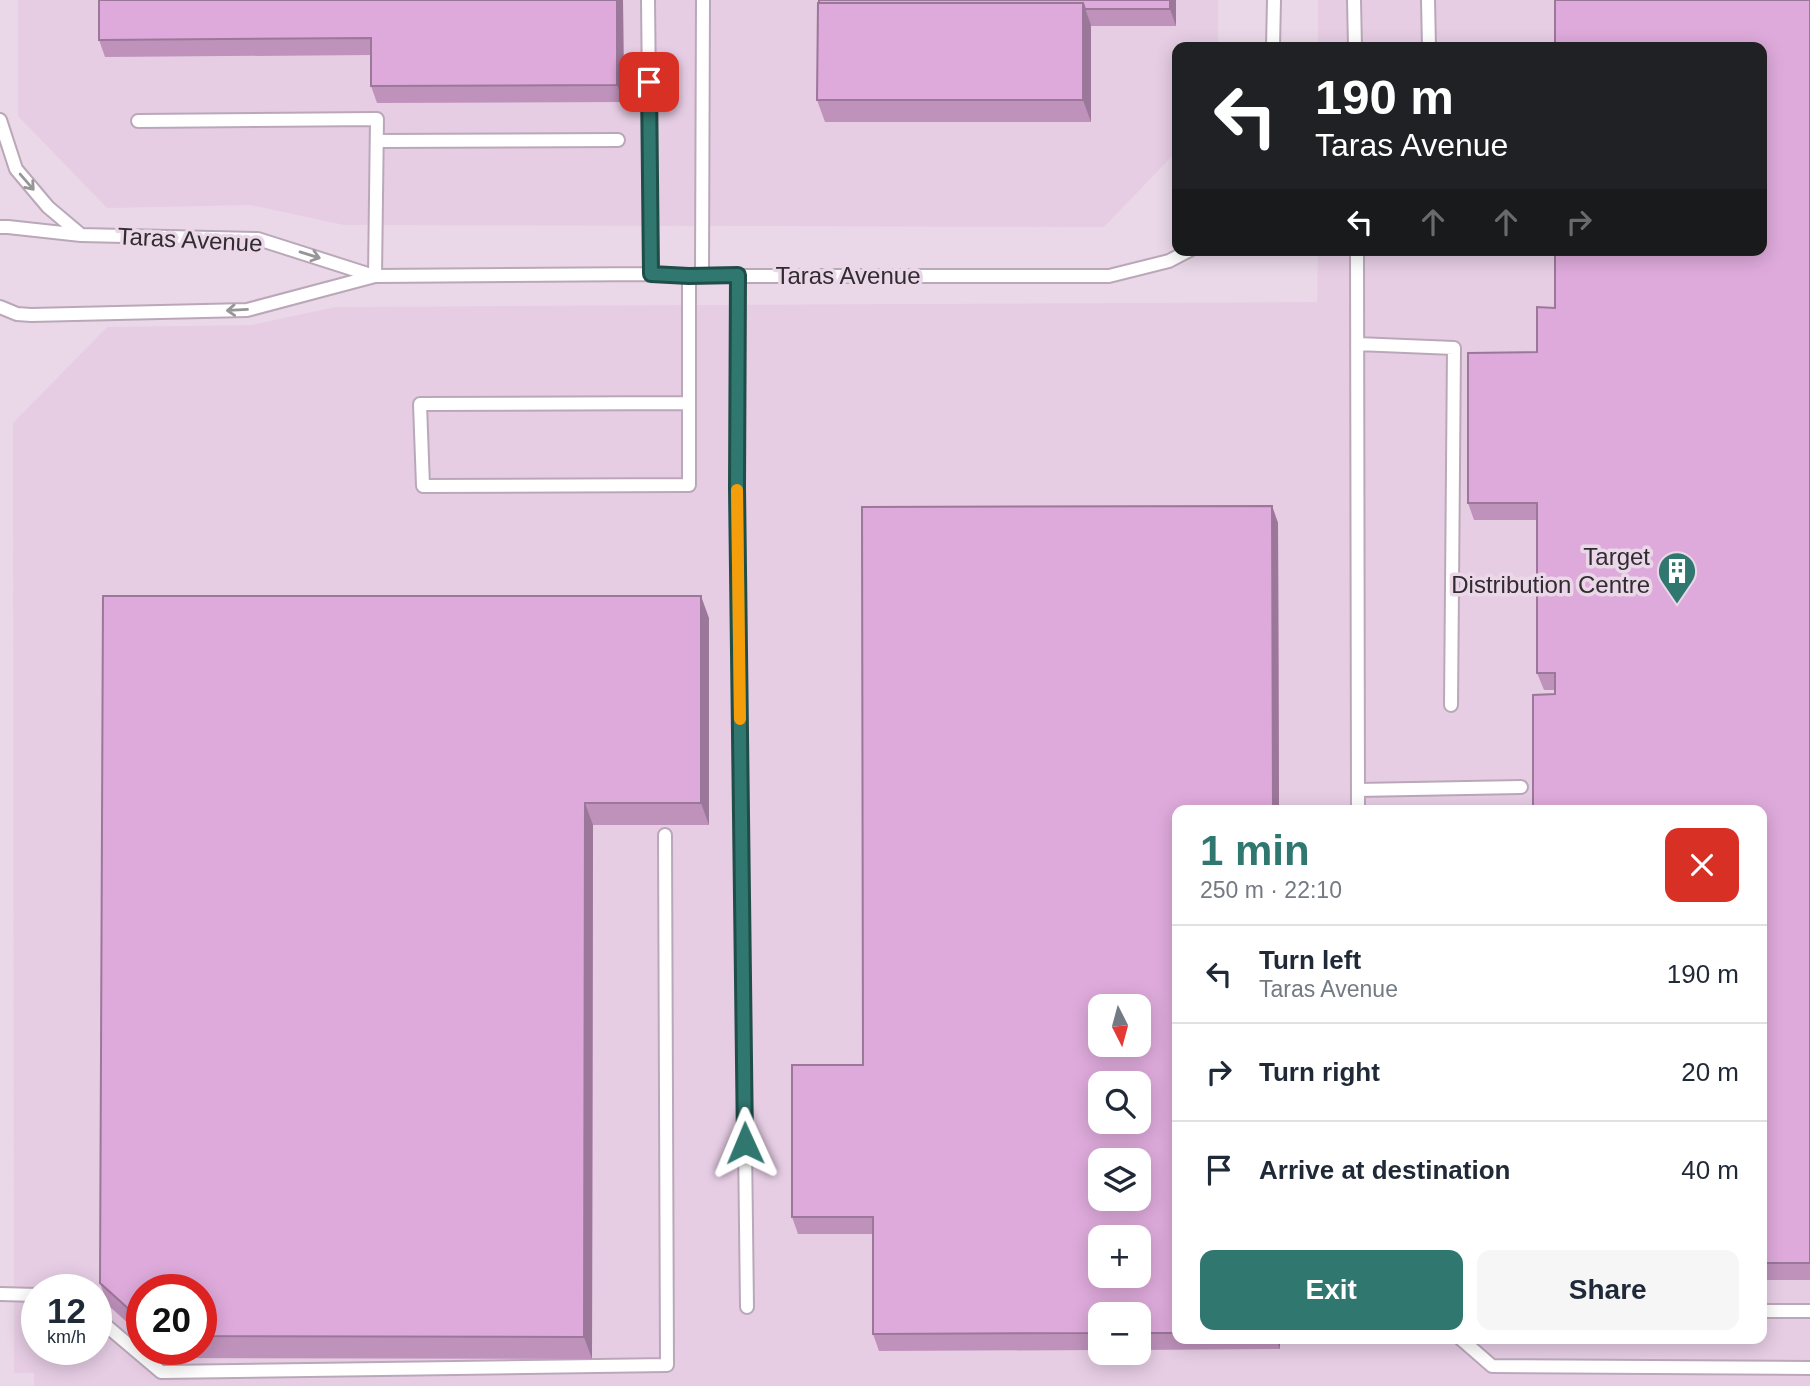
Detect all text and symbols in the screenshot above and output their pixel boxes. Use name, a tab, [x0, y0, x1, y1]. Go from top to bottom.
pin	[619, 52, 679, 112]
icon: arrive	[630, 63, 668, 101]
icon: left	[1200, 70, 1291, 161]
text: 190 m	[1315, 70, 1454, 124]
text: Taras Avenue	[1315, 127, 1508, 163]
one-way arrow	[19, 173, 35, 191]
icon: left	[1341, 203, 1379, 241]
icon: ahead	[1414, 203, 1452, 241]
icon: ahead	[1487, 203, 1525, 241]
icon: right	[1560, 203, 1598, 241]
street label: Taras Avenue	[117, 222, 263, 257]
one-way arrow	[299, 250, 321, 263]
street label: Taras Avenue	[776, 262, 921, 289]
one-way arrow	[226, 303, 249, 316]
place label: Target Distribution Centre	[1451, 543, 1650, 598]
building icon: Target Distribution Centre	[1656, 550, 1698, 605]
text: 1 min	[1200, 827, 1310, 874]
button: close	[1665, 828, 1739, 902]
text: 250 m · 22:10	[1200, 877, 1342, 903]
text: Turn left	[1259, 945, 1361, 975]
icon: left	[1200, 955, 1238, 993]
text: 190 m	[1667, 959, 1739, 989]
text: Taras Avenue	[1259, 976, 1398, 1002]
north arrow	[1088, 994, 1152, 1057]
map controls	[1088, 994, 1151, 1365]
icon: right	[1200, 1053, 1238, 1091]
text: Turn right	[1259, 1057, 1380, 1087]
text: 20 m	[1681, 1057, 1739, 1087]
button: search	[1088, 1071, 1151, 1134]
position arrow	[708, 1106, 782, 1180]
button: layers	[1088, 1148, 1151, 1211]
icon: arrive	[1200, 1151, 1238, 1189]
text: Arrive at destination	[1259, 1155, 1510, 1185]
text: 40 m	[1681, 1155, 1739, 1185]
button: +	[1088, 1225, 1151, 1288]
button: Exit	[1200, 1250, 1463, 1330]
button: Share	[1477, 1250, 1739, 1330]
speed limit sign: 20	[126, 1274, 217, 1365]
text: 12	[47, 1291, 86, 1330]
button: −	[1088, 1302, 1151, 1365]
text: km/h	[47, 1327, 86, 1347]

